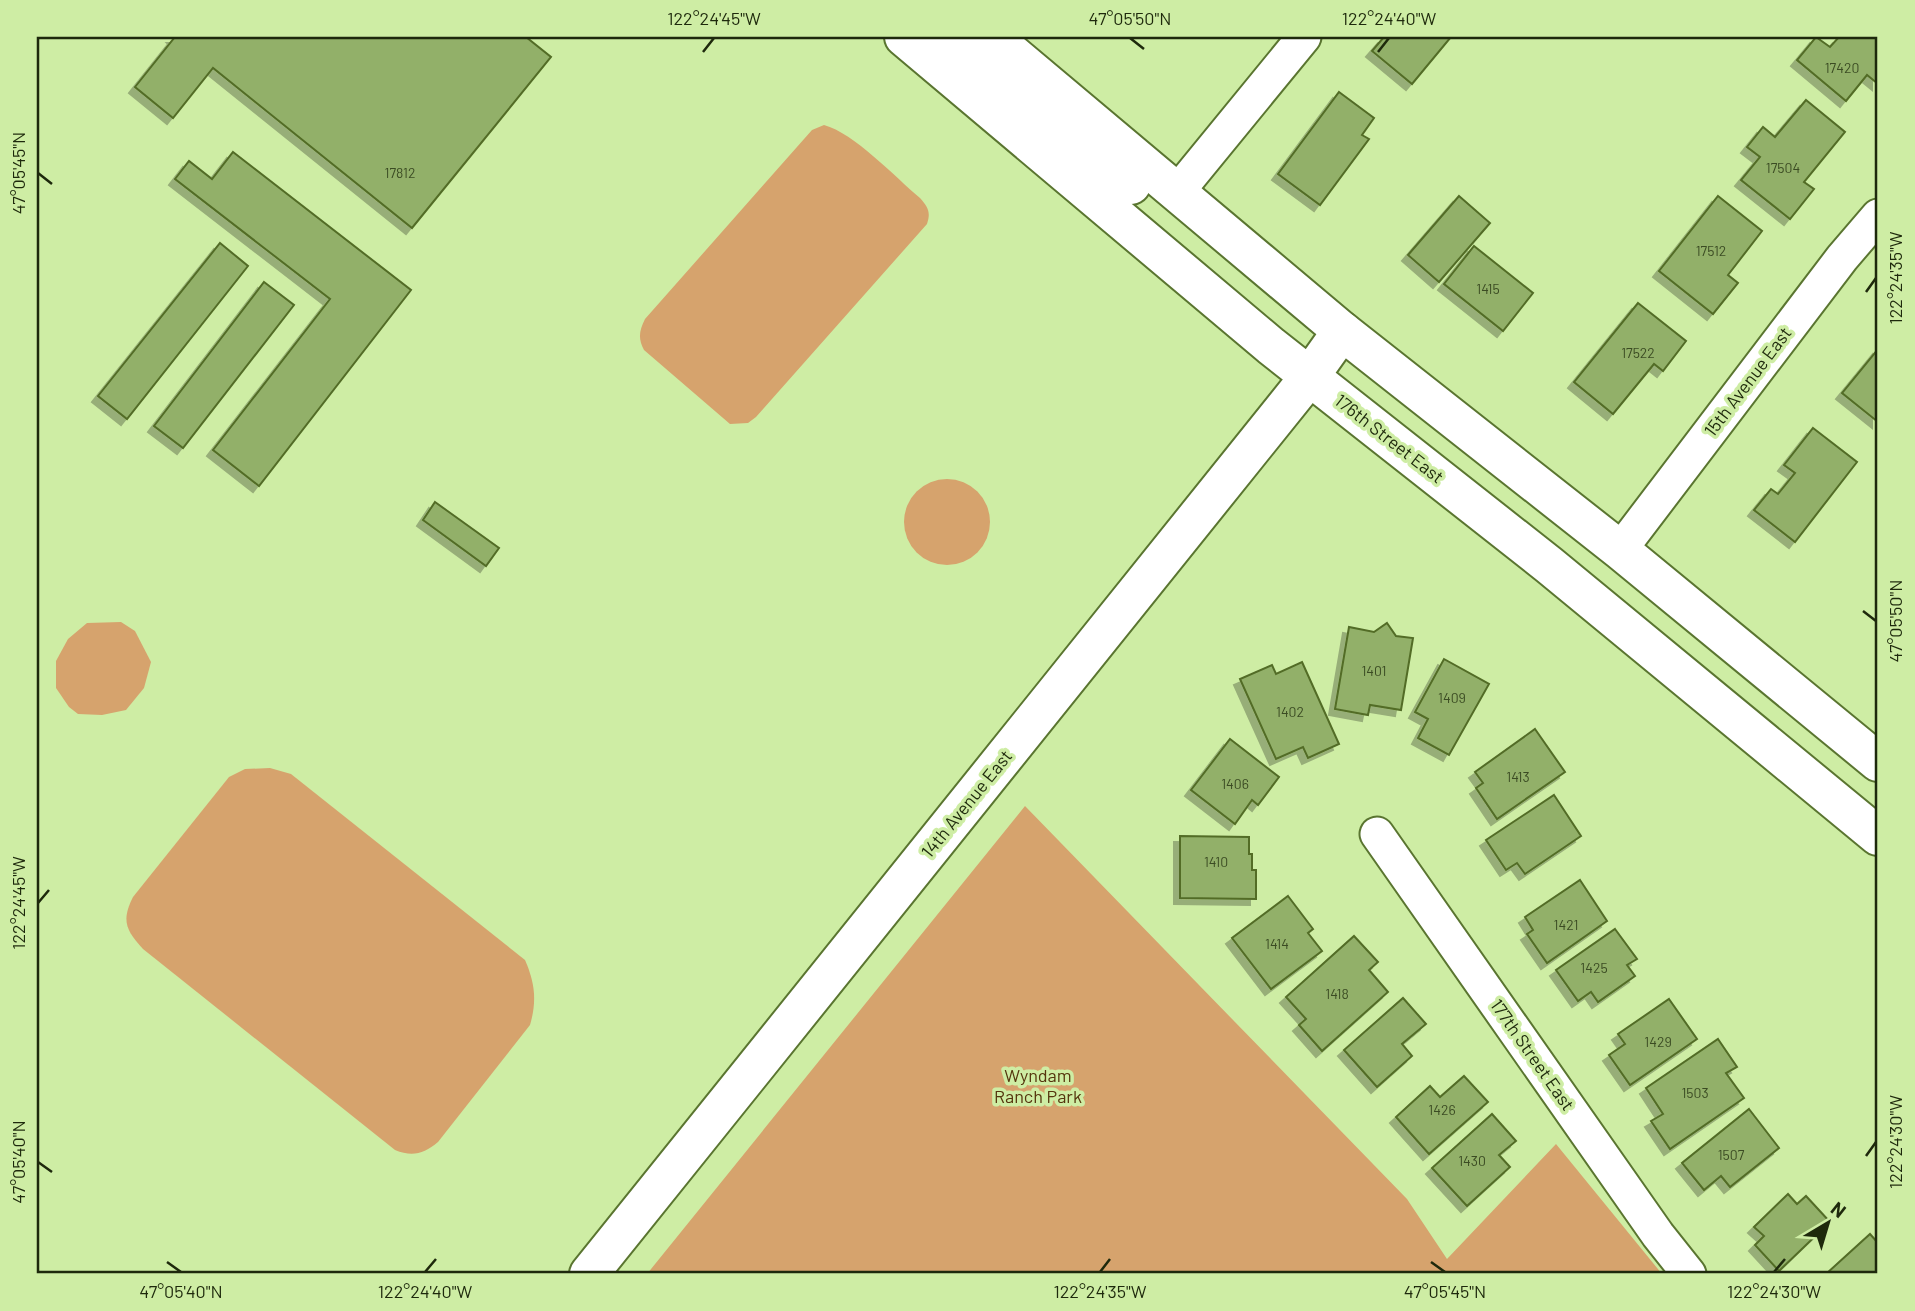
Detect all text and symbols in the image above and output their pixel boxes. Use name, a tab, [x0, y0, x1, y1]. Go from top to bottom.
text: 122°24'45"W	[667, 7, 761, 29]
text: 47°05'50"N	[1089, 7, 1171, 29]
text: 122°24'40"W	[1342, 7, 1436, 29]
house number: 17420	[1825, 59, 1859, 76]
text: 47°05'45"N	[7, 132, 29, 214]
house number: 17504	[1766, 159, 1800, 176]
house number: 17812	[385, 164, 415, 181]
text: 122°24'35"W	[1884, 231, 1906, 325]
house number: 17512	[1696, 242, 1726, 259]
house number: 1415	[1476, 280, 1500, 297]
street label: 15th Avenue East	[1699, 322, 1796, 441]
house number: 17522	[1621, 344, 1655, 361]
street label: 176th Street East	[1331, 389, 1448, 488]
text: 47°05'50"N	[1884, 580, 1906, 662]
house number: 1401	[1361, 662, 1387, 679]
house number: 1409	[1438, 689, 1466, 706]
house number: 1402	[1276, 703, 1304, 720]
street label: 14th Avenue East	[916, 745, 1016, 862]
house number: 1413	[1506, 768, 1530, 785]
house number: 1406	[1221, 775, 1249, 792]
house number: 1410	[1204, 853, 1228, 870]
text: 122°24'45"W	[7, 856, 29, 950]
house number: 1421	[1554, 916, 1578, 933]
house number: 1414	[1265, 935, 1289, 952]
house number: 1425	[1580, 959, 1608, 976]
house number: 1418	[1325, 985, 1349, 1002]
street label: 177th Street East	[1486, 994, 1579, 1114]
house number: 1429	[1644, 1033, 1672, 1050]
park label: Wyndam Ranch Park	[994, 1064, 1082, 1107]
house number: 1503	[1681, 1084, 1709, 1101]
text: 122°24'30"W	[1884, 1095, 1906, 1189]
house number: 1426	[1428, 1101, 1456, 1118]
text: 47°05'40"N	[7, 1120, 29, 1204]
house number: 1507	[1718, 1146, 1745, 1163]
house number: 1430	[1458, 1152, 1486, 1169]
north arrow	[1792, 1188, 1862, 1258]
text: N	[1827, 1196, 1851, 1222]
text: 47°05'40"N	[139, 1280, 223, 1302]
text: 122°24'40"W	[378, 1280, 472, 1302]
text: 122°24'35"W	[1053, 1280, 1147, 1302]
text: 47°05'45"N	[1404, 1280, 1486, 1302]
text: 122°24'30"W	[1727, 1280, 1821, 1302]

